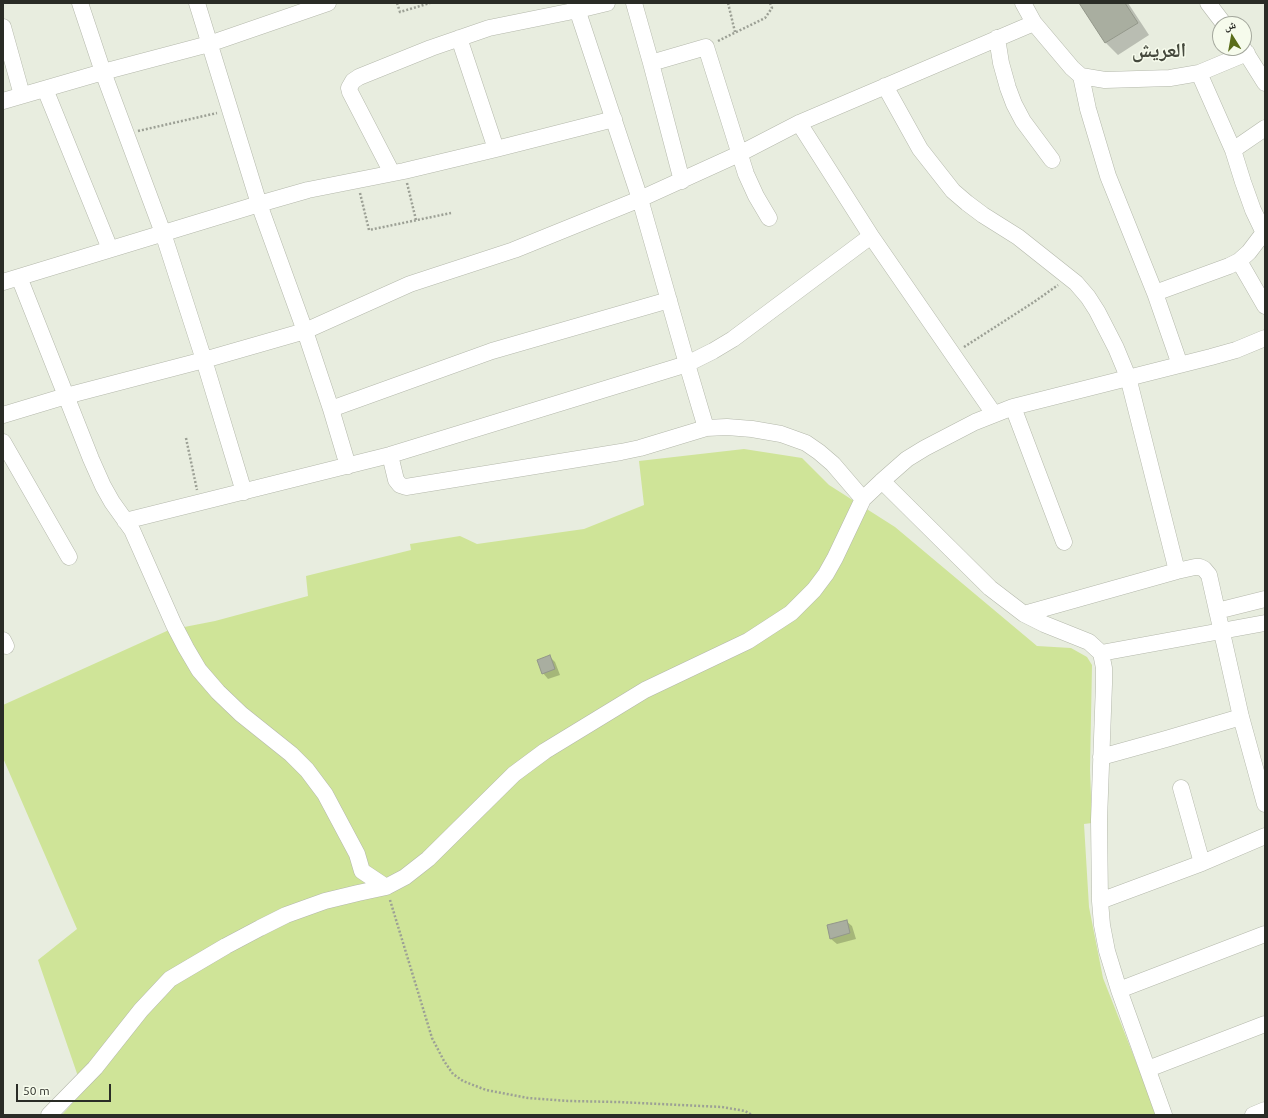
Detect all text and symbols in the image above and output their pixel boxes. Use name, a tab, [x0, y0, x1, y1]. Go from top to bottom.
north arrow	[1212, 16, 1252, 56]
text: ش	[1223, 18, 1237, 32]
district label: العريش	[1132, 38, 1186, 62]
scale bar	[18, 1076, 113, 1102]
text: 50 m	[23, 1084, 50, 1097]

